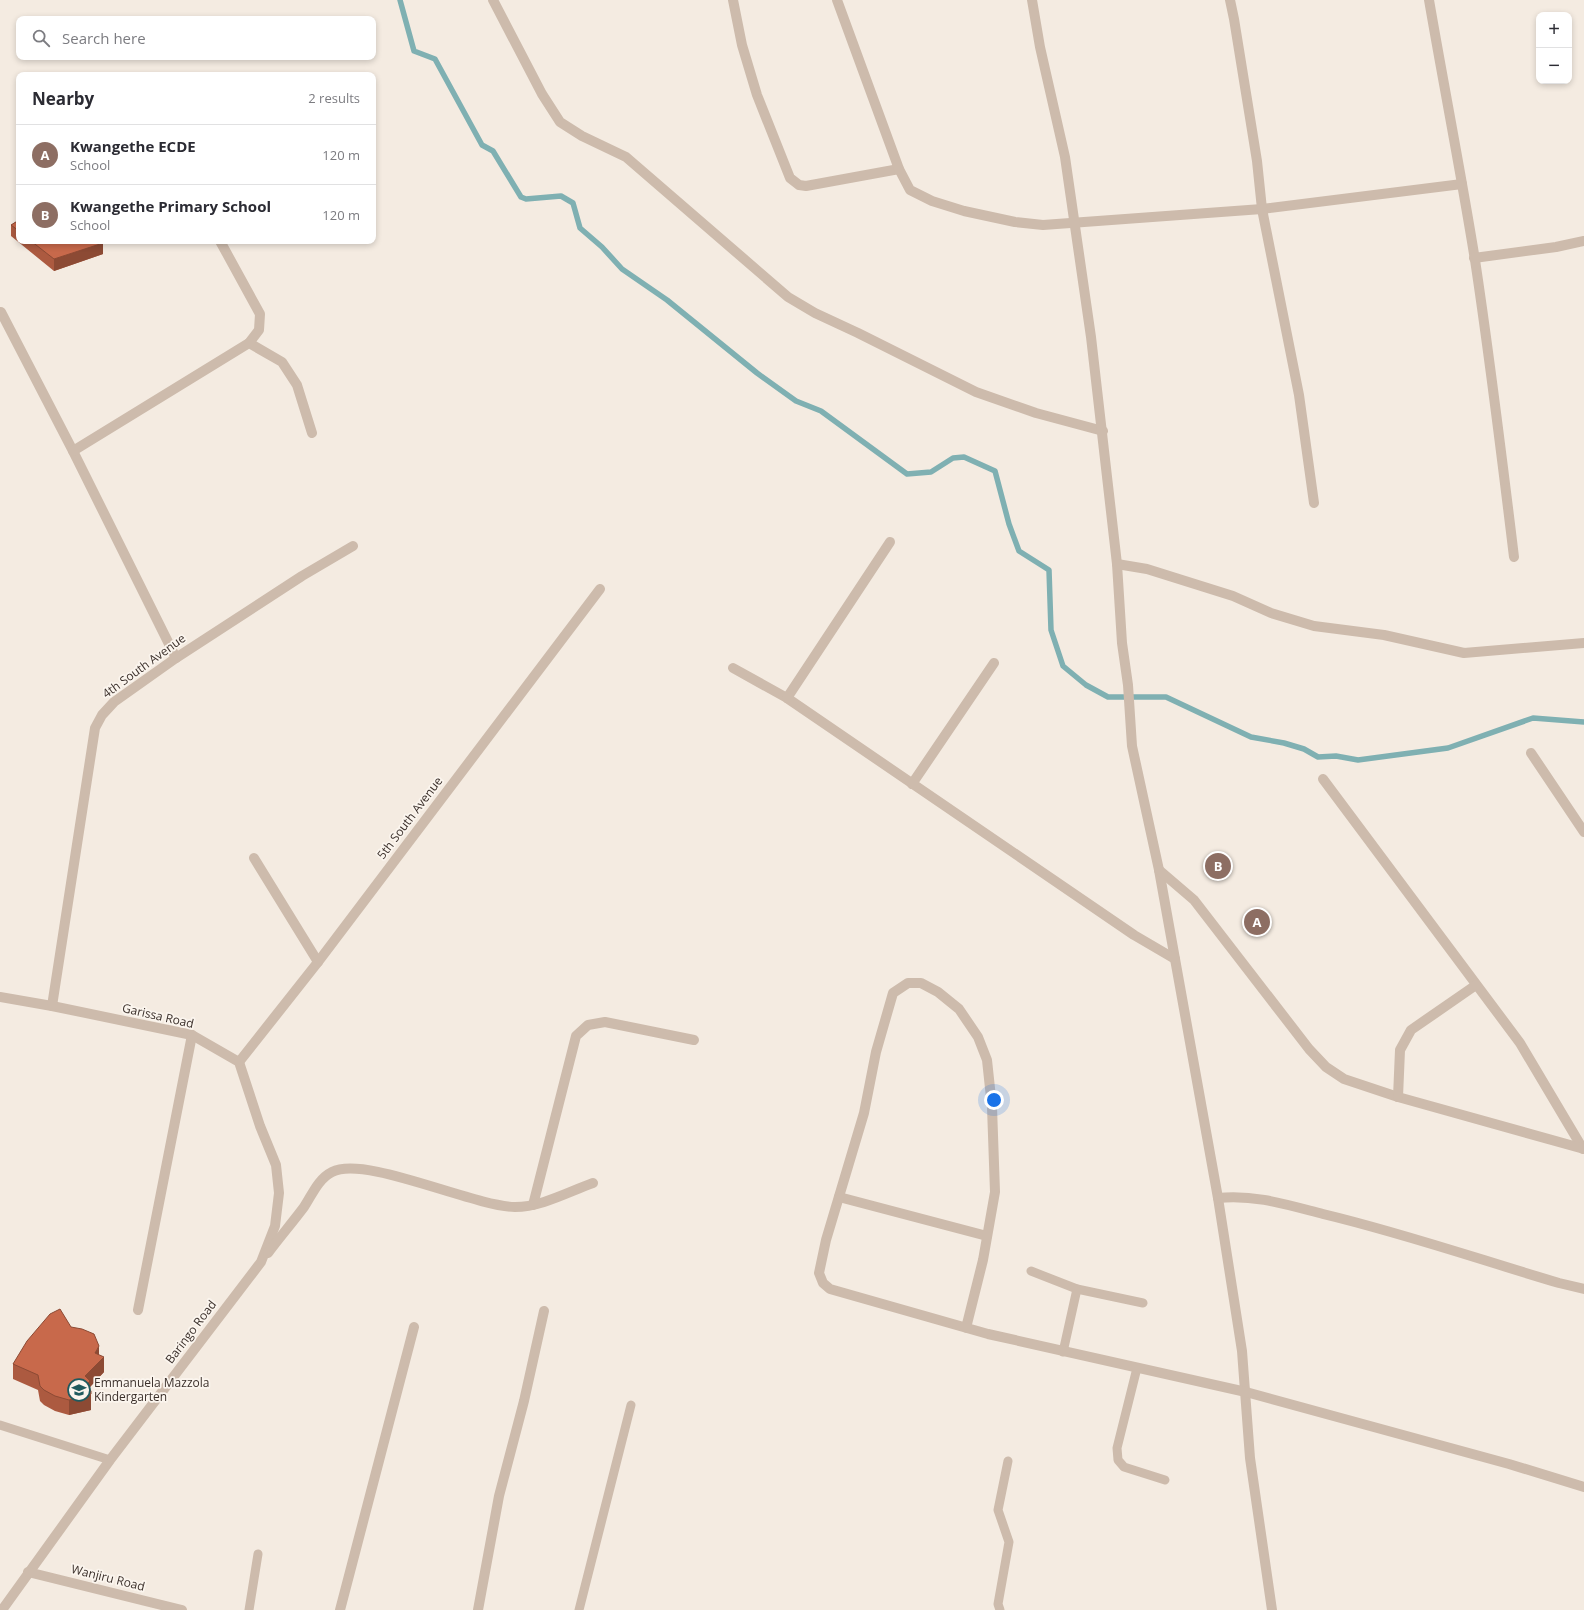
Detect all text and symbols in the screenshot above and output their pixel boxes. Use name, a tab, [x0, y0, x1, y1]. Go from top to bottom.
map controls	[1536, 12, 1572, 84]
button: +	[1536, 12, 1572, 48]
search box	[16, 16, 376, 60]
icon: search	[30, 27, 52, 49]
text: Search here	[62, 28, 146, 48]
button: −	[1536, 48, 1572, 84]
text: Nearby	[32, 87, 94, 110]
text: 2 results	[308, 89, 360, 107]
text: Kwangethe ECDE	[70, 136, 196, 156]
text: A	[41, 146, 49, 164]
text: 120 m	[322, 146, 360, 164]
text: School	[70, 156, 110, 174]
text: Kwangethe Primary School	[70, 196, 271, 216]
text: B	[41, 206, 49, 224]
text: 120 m	[322, 206, 360, 224]
text: School	[70, 216, 110, 234]
street label: 4th South Avenue	[99, 629, 189, 702]
street label: 5th South Avenue	[373, 773, 446, 862]
pin: B	[1205, 851, 1231, 881]
pin: A	[1244, 907, 1270, 937]
street label: Garissa Road	[121, 999, 196, 1032]
your location	[984, 1090, 1004, 1110]
street label: Baringo Road	[161, 1297, 220, 1367]
place label: Emmanuela Mazzola Kindergarten	[94, 1374, 209, 1405]
school or university icon: Emmanuela Mazzola Kindergarten	[66, 1377, 92, 1403]
street label: Wanjiru Road	[70, 1560, 147, 1595]

